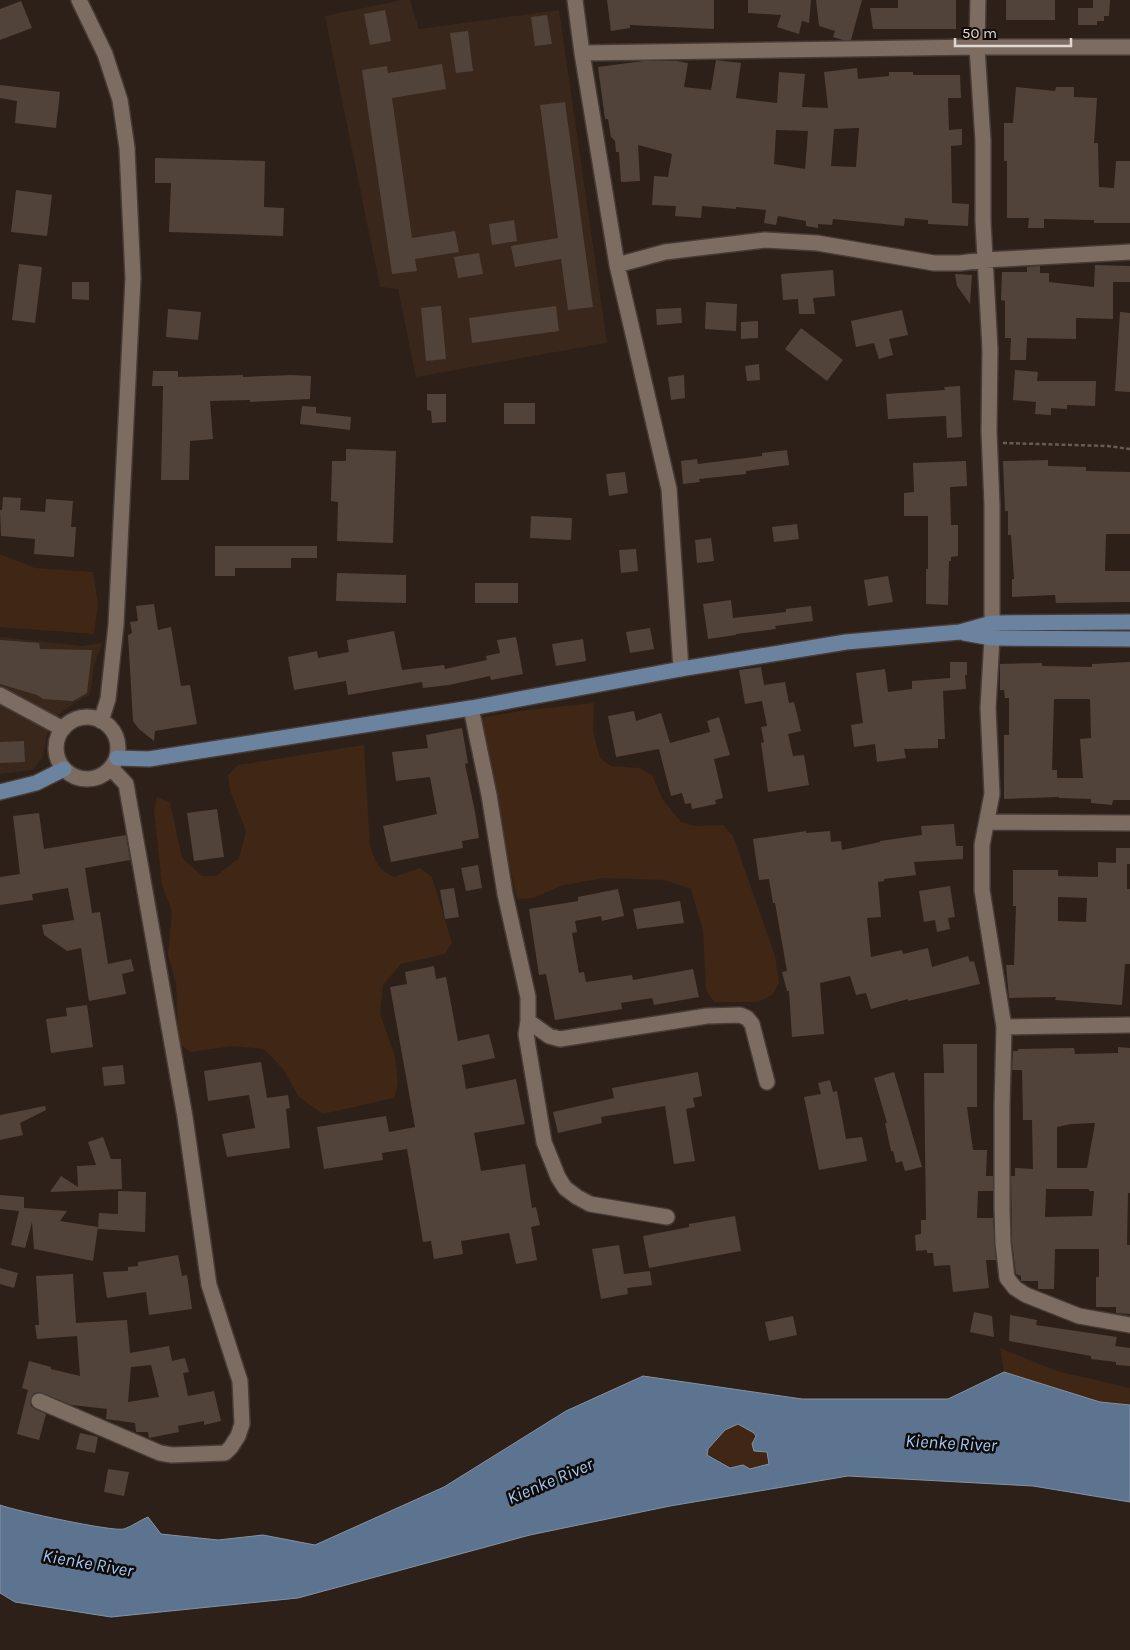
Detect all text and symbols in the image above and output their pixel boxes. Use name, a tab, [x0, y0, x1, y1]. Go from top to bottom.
scale bar	[955, 15, 1071, 47]
text: 50 m	[962, 24, 997, 42]
water label: Kienke River	[905, 1430, 998, 1456]
water label: Kienke River	[504, 1453, 597, 1509]
water label: Kienke River	[41, 1544, 136, 1582]

